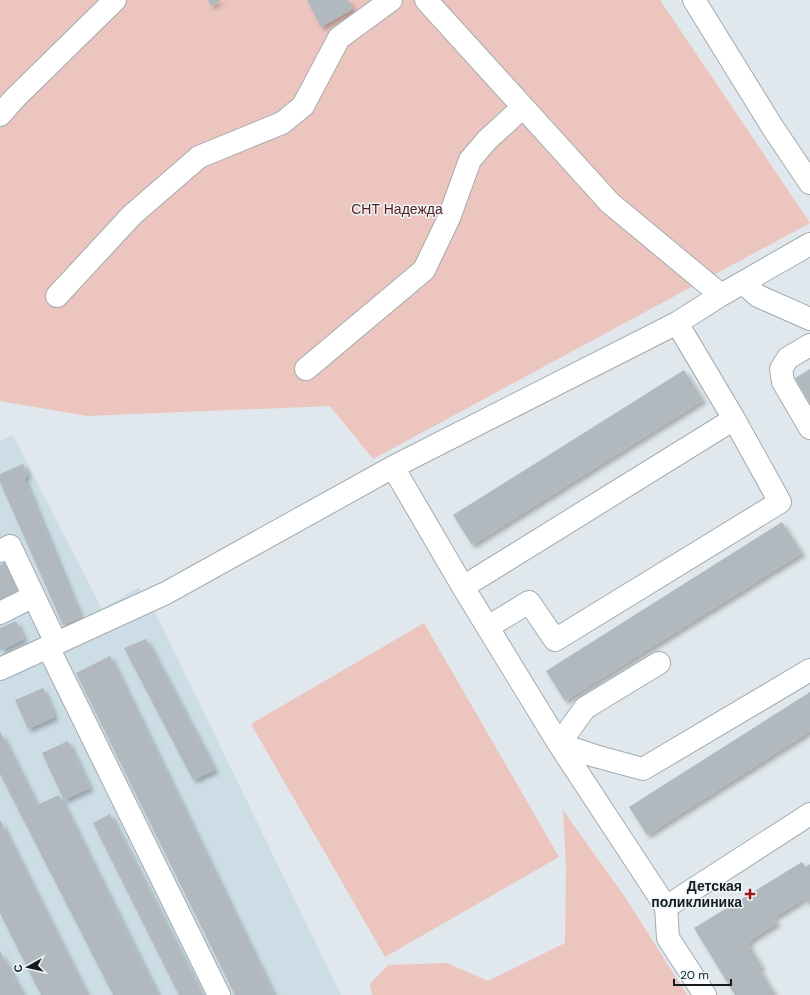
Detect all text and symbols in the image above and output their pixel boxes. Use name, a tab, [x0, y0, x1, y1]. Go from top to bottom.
park label: СНТ Надежда	[351, 200, 443, 218]
place label: Детская поликлиника	[651, 877, 742, 911]
marker: Детская поликлиника	[745, 889, 755, 899]
north arrow	[8, 947, 48, 987]
scale bar	[674, 961, 731, 987]
text: С	[11, 963, 26, 973]
text: 20 m	[680, 967, 709, 983]

